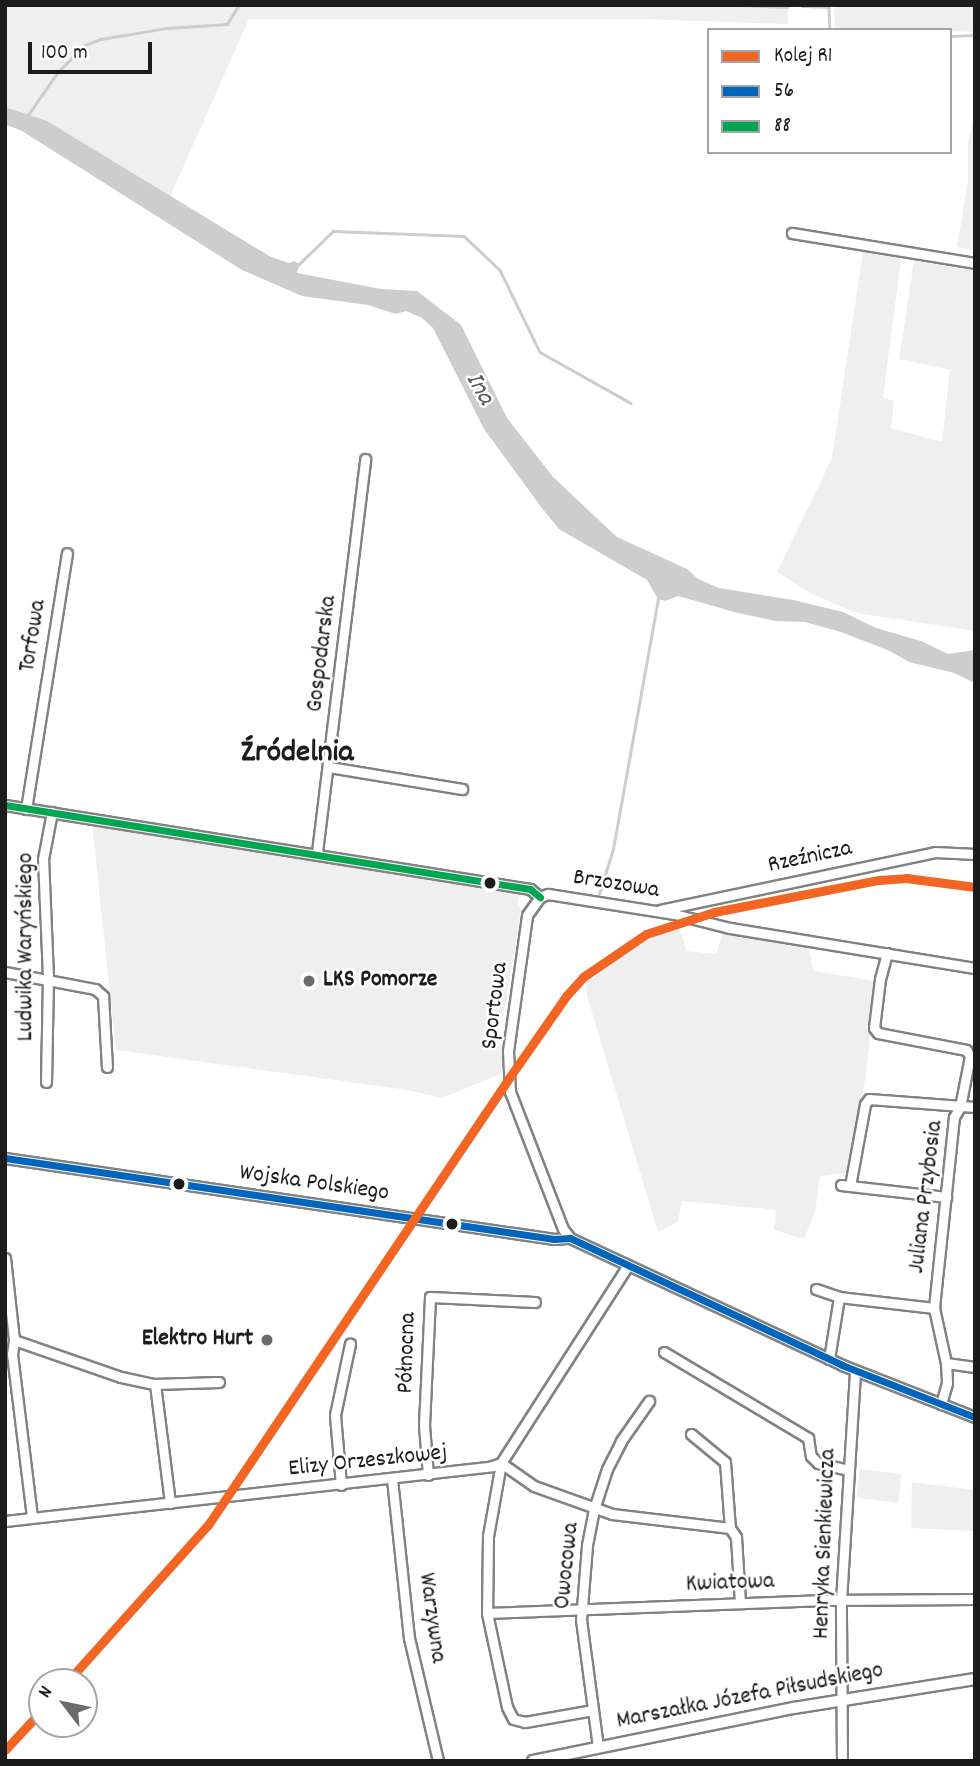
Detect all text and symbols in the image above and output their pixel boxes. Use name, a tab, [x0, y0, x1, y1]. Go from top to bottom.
scale bar	[32, 28, 156, 72]
legend	[707, 28, 952, 154]
text: 100 m	[41, 39, 88, 69]
text: Kolej R1	[774, 42, 832, 72]
text: 56	[774, 77, 794, 107]
text: 88	[774, 112, 791, 142]
water label: Ina	[457, 367, 501, 411]
street label: Gospodarska	[302, 594, 344, 714]
street label: Torfowa	[14, 598, 54, 674]
district label: Źródelnia	[241, 735, 353, 773]
street label: Rzeźnicza	[765, 835, 855, 881]
street label: Ludwika Waryńskiego	[13, 853, 41, 1041]
street label: Brzozowa	[571, 864, 661, 906]
unlabelled marker	[483, 876, 497, 890]
street label: Sportowa	[476, 961, 516, 1051]
place label: LKS Pomorze	[323, 967, 437, 995]
marker: LKS Pomorze	[301, 973, 317, 989]
street label: Juliana Przybosia	[903, 1119, 951, 1275]
street label: Wojska Polskiego	[237, 1159, 391, 1209]
unlabelled marker	[172, 1177, 186, 1191]
unlabelled marker	[445, 1217, 459, 1231]
street label: Północna	[392, 1312, 424, 1394]
place label: Elektro Hurt	[142, 1326, 253, 1354]
marker: Elektro Hurt	[259, 1332, 275, 1348]
street label: Elizy Orzeszkowej	[287, 1439, 449, 1485]
street label: Henryka Sienkiewicza	[808, 1448, 844, 1640]
street label: Owocowa	[549, 1521, 587, 1611]
street label: Kwiatowa	[685, 1568, 775, 1600]
street label: Warzywna	[410, 1571, 452, 1665]
street label: Marszałka Józefa Piłsudskiego	[614, 1657, 886, 1737]
north arrow	[28, 1668, 98, 1738]
text: N	[33, 1682, 60, 1704]

